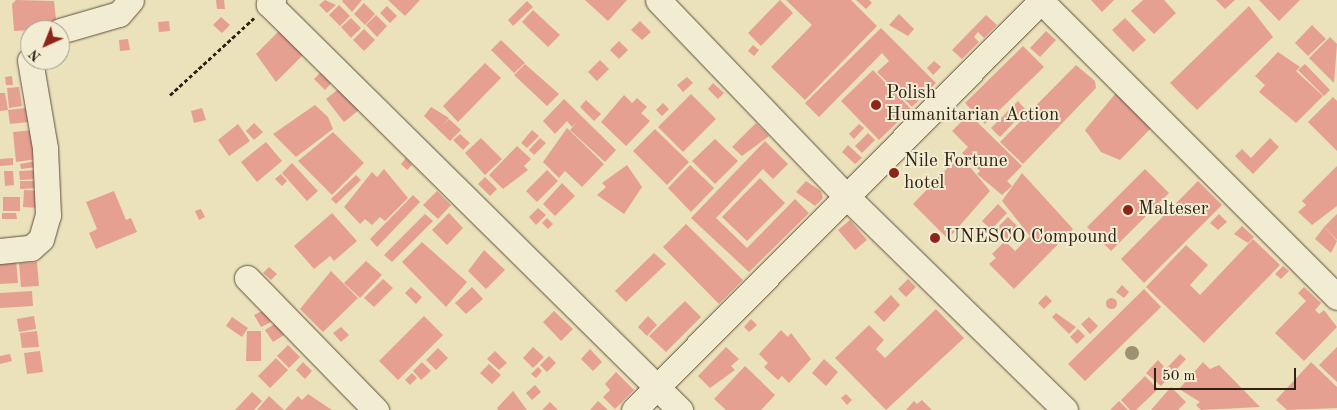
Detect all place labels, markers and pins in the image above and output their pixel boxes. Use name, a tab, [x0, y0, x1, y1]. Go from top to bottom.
place label: Polish Humanitarian Action	[886, 83, 1059, 127]
marker: Polish Humanitarian Action	[870, 99, 882, 111]
place label: Nile Fortune hotel	[904, 151, 1007, 195]
marker: Nile Fortune hotel	[888, 167, 900, 179]
place label: Malteser	[1138, 199, 1209, 221]
marker: Malteser	[1122, 204, 1134, 216]
place label: UNESCO Compound	[945, 227, 1118, 249]
marker: UNESCO Compound	[929, 232, 941, 244]

